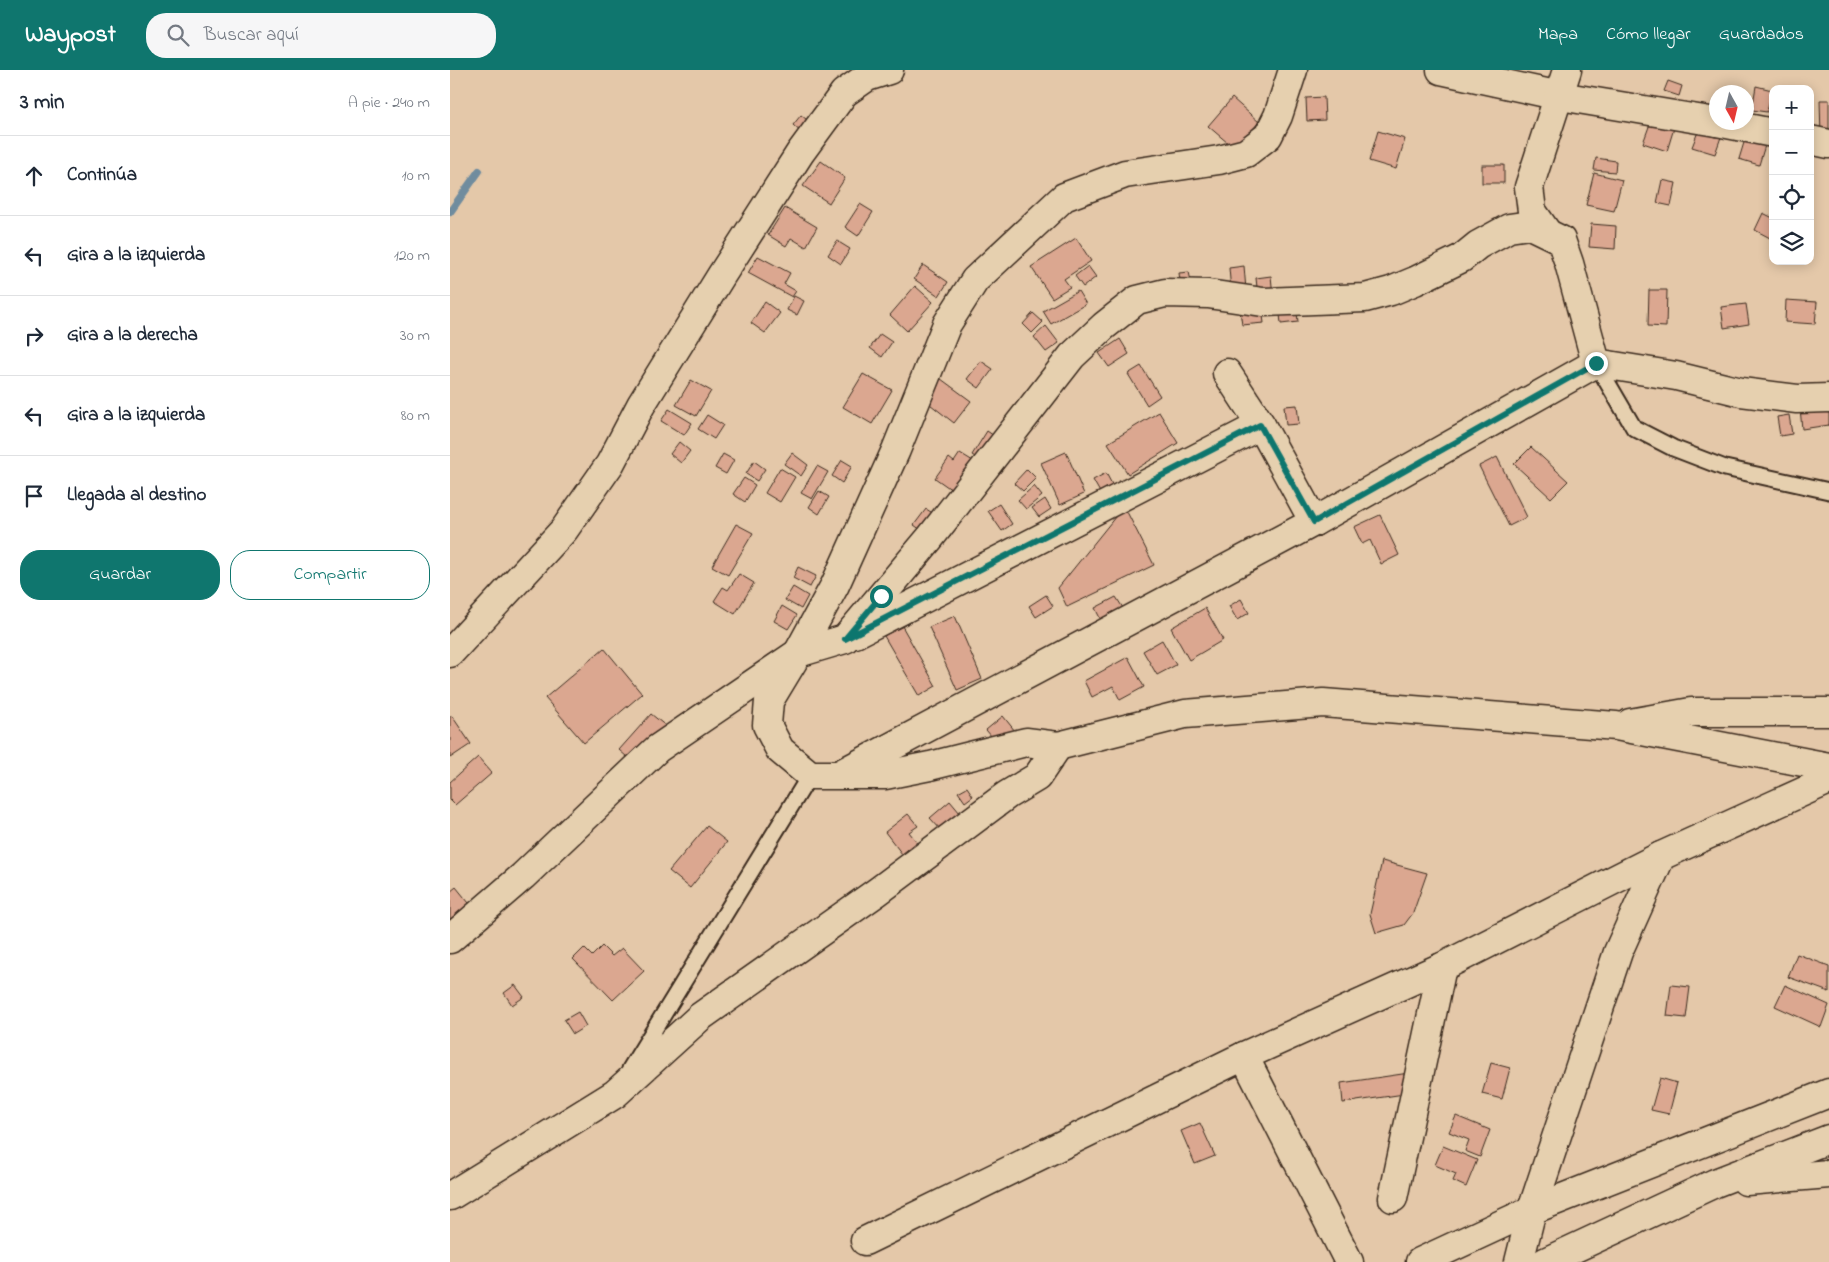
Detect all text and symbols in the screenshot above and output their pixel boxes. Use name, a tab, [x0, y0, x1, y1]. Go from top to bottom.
search box	[146, 13, 496, 58]
text: Waypost	[25, 18, 116, 53]
icon: search	[164, 21, 192, 49]
text: Buscar aquí	[204, 22, 299, 49]
text: Mapa	[1538, 22, 1578, 48]
text: Cómo llegar	[1606, 22, 1691, 48]
text: Guardados	[1719, 22, 1804, 48]
north arrow	[1709, 85, 1754, 130]
map controls	[1769, 85, 1814, 265]
button: +	[1769, 85, 1814, 130]
text: 3 min	[20, 88, 64, 118]
text: A pie · 240 m	[348, 91, 430, 115]
button: −	[1769, 130, 1814, 175]
icon: ahead	[20, 162, 48, 190]
text: Continúa	[67, 162, 137, 189]
text: 10 m	[402, 164, 430, 188]
button: locate	[1769, 175, 1814, 220]
button: layers	[1769, 220, 1814, 265]
icon: left	[20, 242, 48, 270]
text: Gira a la izquierda	[67, 242, 205, 269]
text: 120 m	[394, 244, 430, 268]
icon: right	[20, 322, 48, 350]
text: Gira a la derecha	[67, 322, 198, 349]
text: 30 m	[400, 324, 430, 348]
route end	[1585, 352, 1608, 375]
icon: left	[20, 402, 48, 430]
text: Gira a la izquierda	[67, 402, 205, 429]
text: 80 m	[401, 404, 430, 428]
icon: arrive	[20, 482, 48, 510]
text: Llegada al destino	[67, 482, 206, 509]
button: Guardar	[20, 550, 220, 600]
button: Compartir	[230, 550, 430, 600]
route start	[870, 585, 893, 608]

